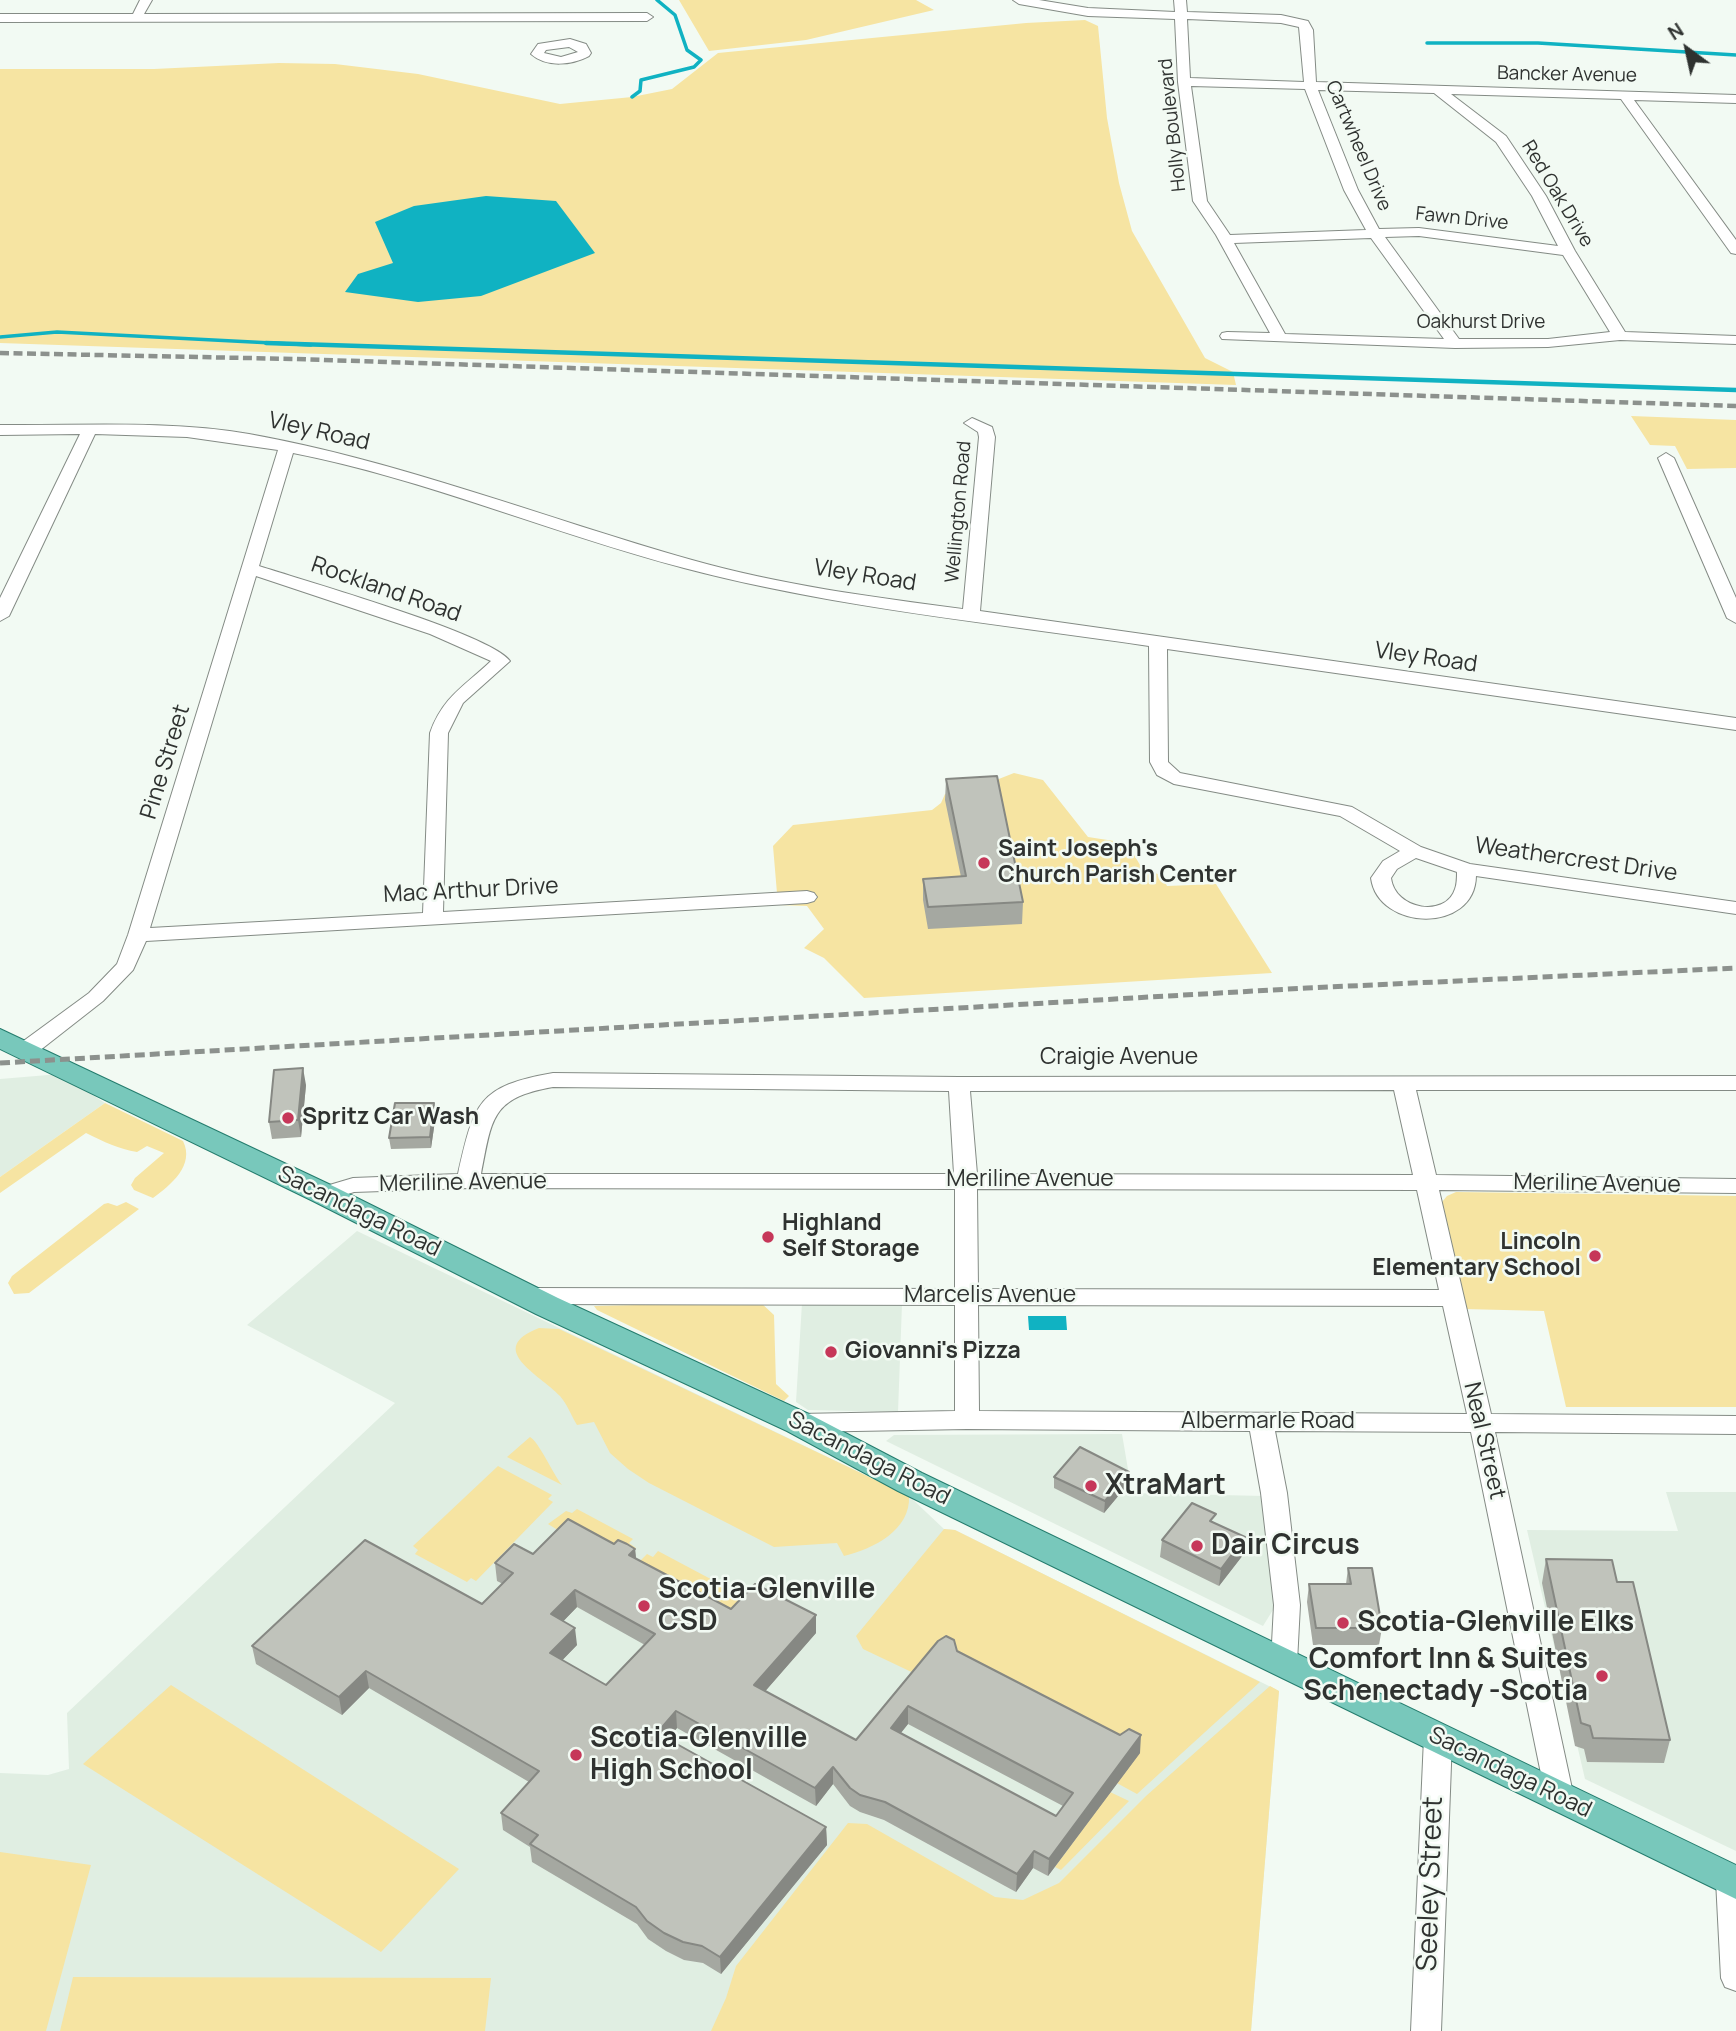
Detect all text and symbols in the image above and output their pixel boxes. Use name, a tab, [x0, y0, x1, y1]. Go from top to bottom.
north arrow	[1652, 14, 1722, 84]
text: N	[1663, 17, 1688, 46]
street label: Holly Boulevard	[1155, 57, 1191, 193]
street label: Bancker Avenue	[1497, 62, 1637, 88]
street label: Cartwheel Drive	[1320, 77, 1396, 215]
street label: Red Oak Drive	[1516, 137, 1598, 251]
street label: Fawn Drive	[1414, 203, 1510, 235]
street label: Oakhurst Drive	[1417, 312, 1545, 334]
street label: Vley Road	[266, 407, 372, 457]
street label: Wellington Road	[941, 440, 977, 584]
street label: Rockland Road	[307, 551, 465, 629]
street label: Vley Road	[812, 554, 918, 598]
street label: Vley Road	[1373, 637, 1479, 679]
street label: Pine Street	[135, 701, 197, 823]
street label: Weathercrest Drive	[1473, 832, 1679, 888]
place label: Saint Joseph's Church Parish Center	[998, 836, 1237, 890]
marker: Saint Joseph's Church Parish Center	[976, 855, 992, 871]
street label: Mac Arthur Drive	[383, 873, 559, 909]
street label: Craigie Avenue	[1040, 1044, 1198, 1072]
place label: Spritz Car Wash	[302, 1104, 479, 1132]
marker: Spritz Car Wash	[280, 1110, 296, 1126]
street label: Sacandaga Road	[273, 1161, 445, 1263]
street label: Meriline Avenue	[946, 1166, 1114, 1194]
street label: Meriline Avenue	[379, 1168, 547, 1198]
street label: Meriline Avenue	[1513, 1169, 1681, 1199]
place label: Highland Self Storage	[782, 1210, 920, 1264]
marker: Highland Self Storage	[760, 1229, 776, 1245]
place label: Lincoln Elementary School	[1372, 1229, 1581, 1283]
marker: Lincoln Elementary School	[1587, 1248, 1603, 1264]
street label: Marcelis Avenue	[904, 1282, 1076, 1310]
place label: Giovanni's Pizza	[845, 1338, 1021, 1366]
marker: Giovanni's Pizza	[823, 1344, 839, 1360]
street label: Neal Street	[1457, 1380, 1511, 1502]
street label: Sacandaga Road	[783, 1406, 955, 1512]
street label: Albermarle Road	[1181, 1408, 1355, 1436]
place label: XtraMart	[1105, 1469, 1226, 1503]
marker: XtraMart	[1083, 1478, 1099, 1494]
place label: Dair Circus	[1211, 1529, 1360, 1563]
marker: Dair Circus	[1189, 1538, 1205, 1554]
place label: Scotia-Glenville CSD	[658, 1573, 875, 1639]
marker: Scotia-Glenville CSD	[636, 1598, 652, 1614]
place label: Scotia-Glenville Elks	[1357, 1606, 1634, 1640]
marker: Scotia-Glenville Elks	[1335, 1615, 1351, 1631]
place label: Comfort Inn & Suites Schenectady -Scotia	[1303, 1643, 1588, 1709]
marker: Comfort Inn & Suites Schenectady -Scotia	[1594, 1668, 1610, 1684]
place label: Scotia-Glenville High School	[590, 1722, 807, 1788]
street label: Sacandaga Road	[1424, 1722, 1596, 1824]
marker: Scotia-Glenville High School	[568, 1747, 584, 1763]
street label: Seeley Street	[1411, 1796, 1451, 1972]

